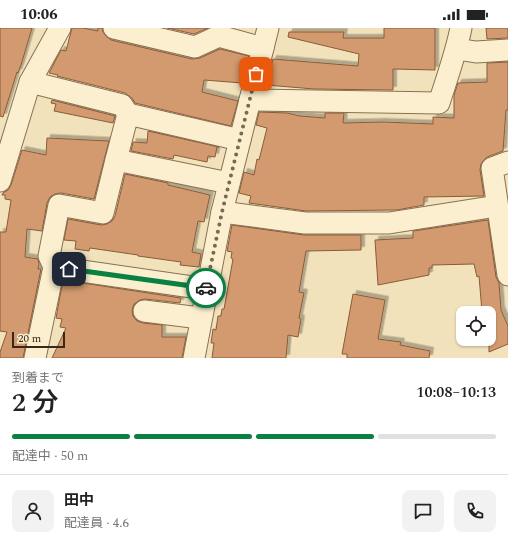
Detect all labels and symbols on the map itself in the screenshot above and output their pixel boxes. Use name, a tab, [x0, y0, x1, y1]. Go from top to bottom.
pin	[239, 57, 273, 91]
pin	[52, 252, 86, 286]
courier	[186, 268, 226, 308]
scale bar	[12, 330, 65, 349]

